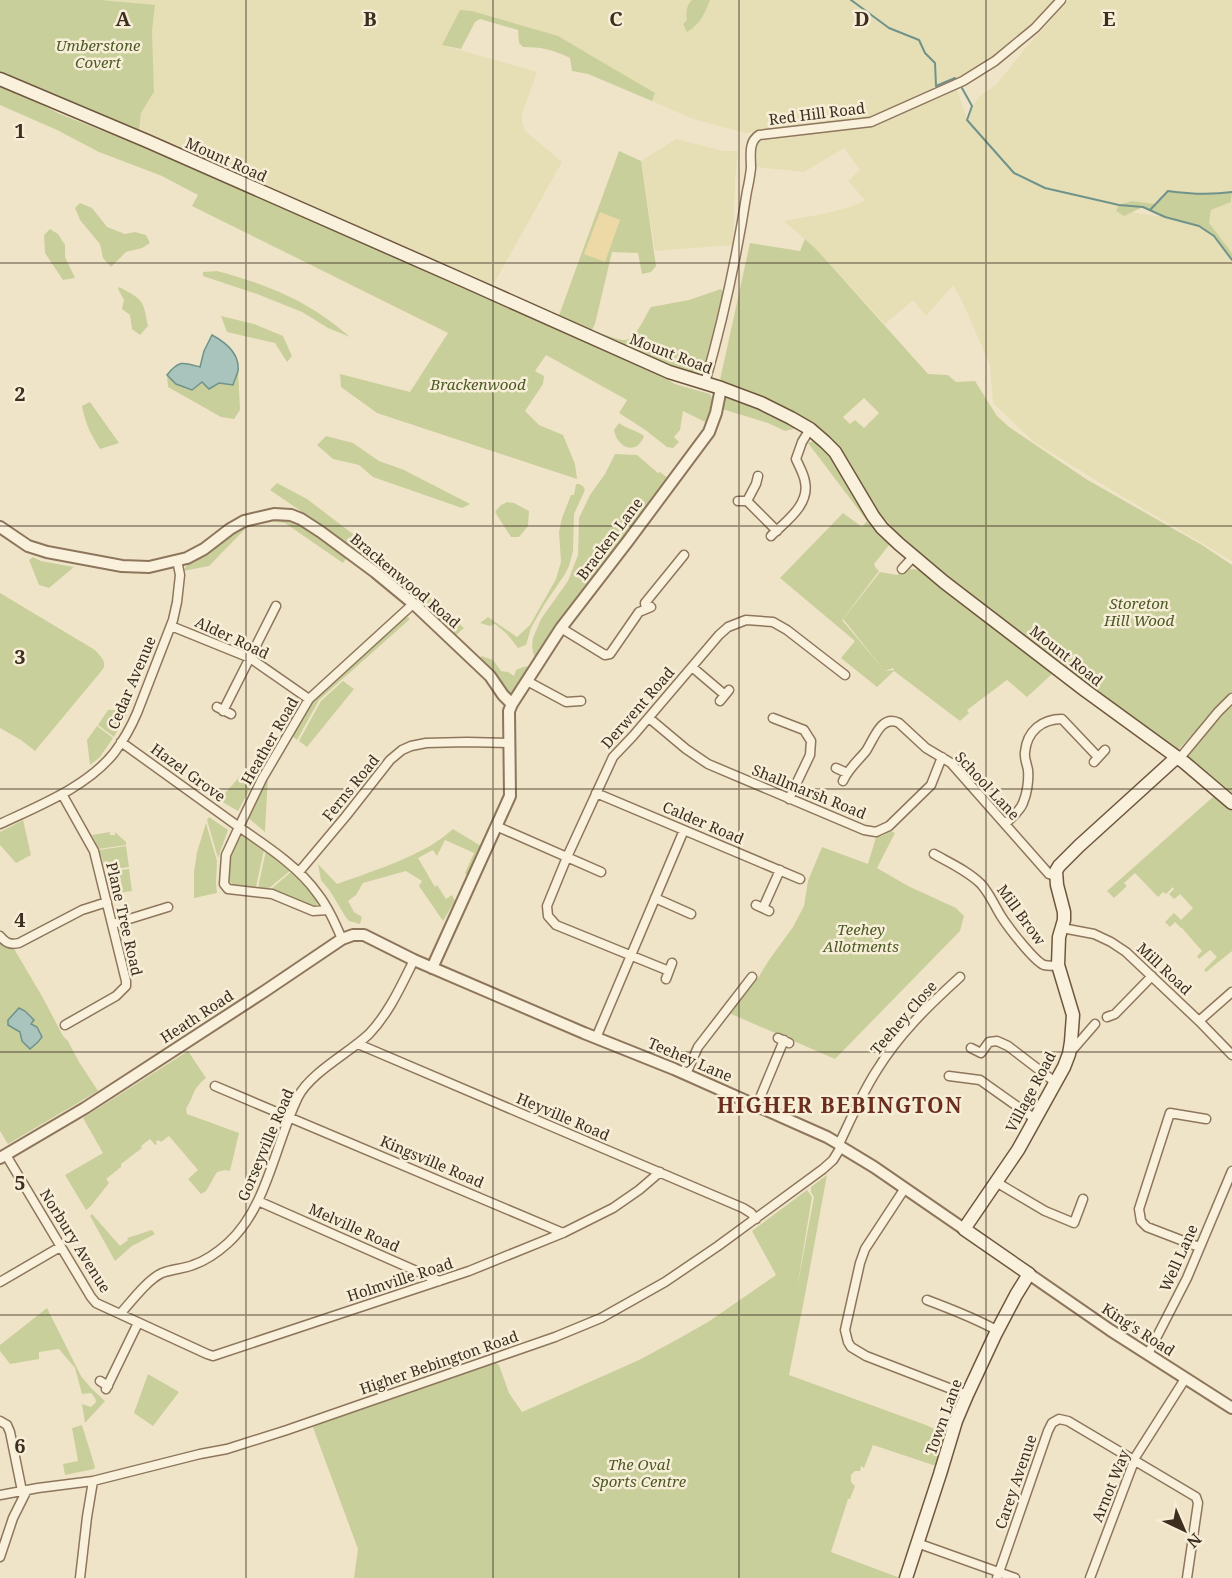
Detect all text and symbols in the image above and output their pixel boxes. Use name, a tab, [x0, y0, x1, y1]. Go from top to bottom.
text: A	[115, 5, 131, 32]
text: B	[363, 5, 377, 32]
text: C	[609, 5, 623, 32]
text: D	[854, 5, 870, 32]
text: E	[1102, 5, 1116, 32]
park label: Umberstone Covert	[56, 35, 141, 72]
street label: Red Hill Road	[768, 97, 866, 129]
text: 1	[14, 117, 26, 144]
street label: Mount Road	[182, 132, 270, 186]
street label: Mount Road	[627, 328, 716, 378]
park label: Brackenwood	[429, 374, 526, 394]
text: 2	[14, 380, 26, 407]
street label: Bracken Lane	[572, 493, 647, 584]
street label: Brackenwood Road	[346, 528, 465, 632]
park label: Storeton Hill Wood	[1103, 593, 1174, 630]
street label: Alder Road	[192, 611, 273, 663]
street label: Mount Road	[1026, 620, 1107, 690]
street label: Cedar Avenue	[102, 633, 160, 732]
text: 3	[14, 643, 26, 670]
street label: Derwent Road	[596, 662, 678, 752]
street label: Heather Road	[236, 693, 302, 788]
street label: Hazel Grove	[147, 738, 230, 806]
street label: School Lane	[951, 747, 1025, 824]
street label: Ferns Road	[317, 750, 383, 825]
street label: Shallmarsh Road	[749, 759, 869, 823]
street label: Calder Road	[660, 796, 747, 848]
street label: Plane Tree Road	[102, 860, 148, 978]
street label: Mill Brow	[993, 880, 1051, 949]
text: 4	[14, 906, 26, 933]
park label: Teehey Allotments	[822, 919, 899, 956]
street label: Mill Road	[1133, 938, 1196, 999]
street label: Teehey Close	[866, 976, 941, 1059]
street label: Heath Road	[156, 985, 237, 1047]
street label: Teehey Lane	[645, 1032, 736, 1086]
street label: Village Road	[1000, 1048, 1060, 1135]
street label: Gorseyville Road	[232, 1085, 298, 1204]
street label: Heyville Road	[514, 1087, 613, 1145]
district label: HIGHER BEBINGTON	[717, 1091, 963, 1119]
street label: Kingsville Road	[378, 1130, 487, 1192]
text: 5	[14, 1169, 26, 1196]
street label: Norbury Avenue	[36, 1185, 116, 1296]
street label: Melville Road	[306, 1198, 403, 1256]
street label: Well Lane	[1154, 1221, 1202, 1294]
street label: Holmville Road	[344, 1253, 455, 1306]
street label: King's Road	[1098, 1298, 1179, 1360]
street label: Higher Bebington Road	[357, 1325, 521, 1399]
street label: Town Lane	[920, 1376, 966, 1457]
text: 6	[14, 1432, 26, 1459]
street label: Carey Avenue	[990, 1432, 1041, 1532]
street label: Arnot Way	[1086, 1446, 1134, 1525]
park label: The Oval Sports Centre	[592, 1454, 687, 1491]
north arrow	[1154, 1500, 1214, 1560]
text: N	[1182, 1528, 1207, 1553]

